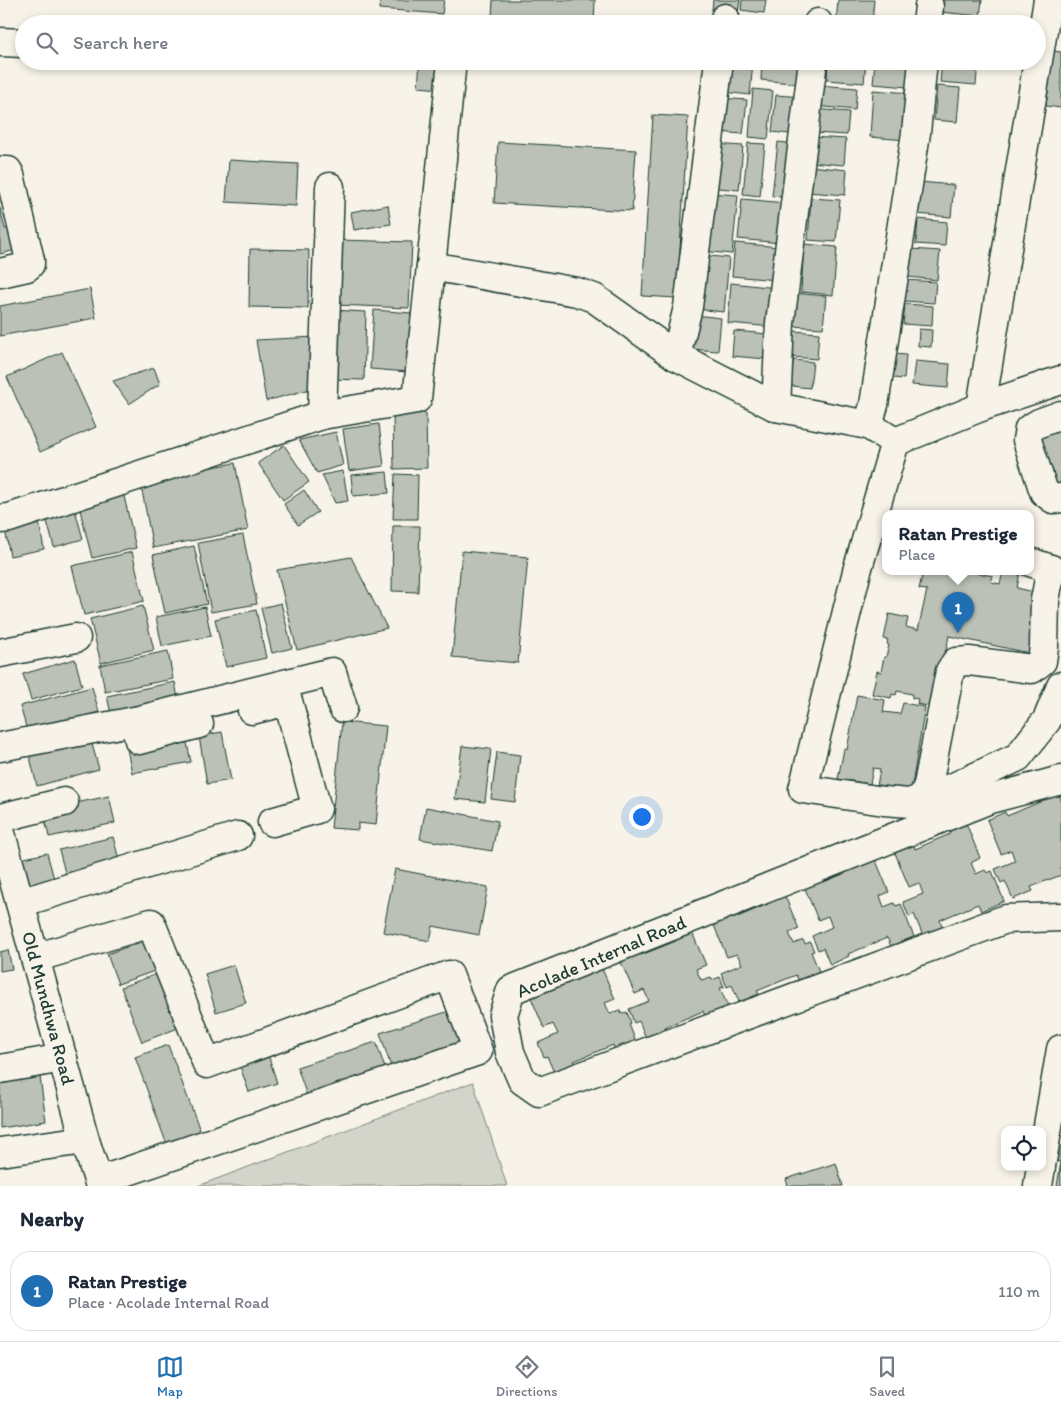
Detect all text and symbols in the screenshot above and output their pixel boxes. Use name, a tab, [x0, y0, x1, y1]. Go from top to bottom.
search box	[15, 15, 1046, 70]
icon: search	[33, 29, 61, 57]
text: Search here	[73, 31, 168, 54]
popup	[882, 510, 1034, 575]
text: Ratan Prestige	[899, 522, 1017, 545]
text: Place	[899, 545, 935, 564]
pin: 1	[942, 592, 974, 633]
your location	[629, 804, 655, 830]
street label: Acolade Internal Road	[513, 910, 690, 1003]
street label: Old Mundhwa Road	[17, 929, 80, 1088]
map controls	[1001, 1126, 1046, 1171]
button: locate	[1001, 1126, 1046, 1171]
text: Nearby	[20, 1206, 84, 1231]
text: Ratan Prestige	[68, 1270, 187, 1293]
text: 1	[33, 1282, 41, 1301]
text: 110 m	[998, 1282, 1040, 1301]
text: Place · Acolade Internal Road	[68, 1293, 269, 1312]
tab: Map	[156, 1353, 184, 1400]
tab: Directions	[496, 1353, 557, 1400]
tab: Saved	[869, 1353, 905, 1400]

